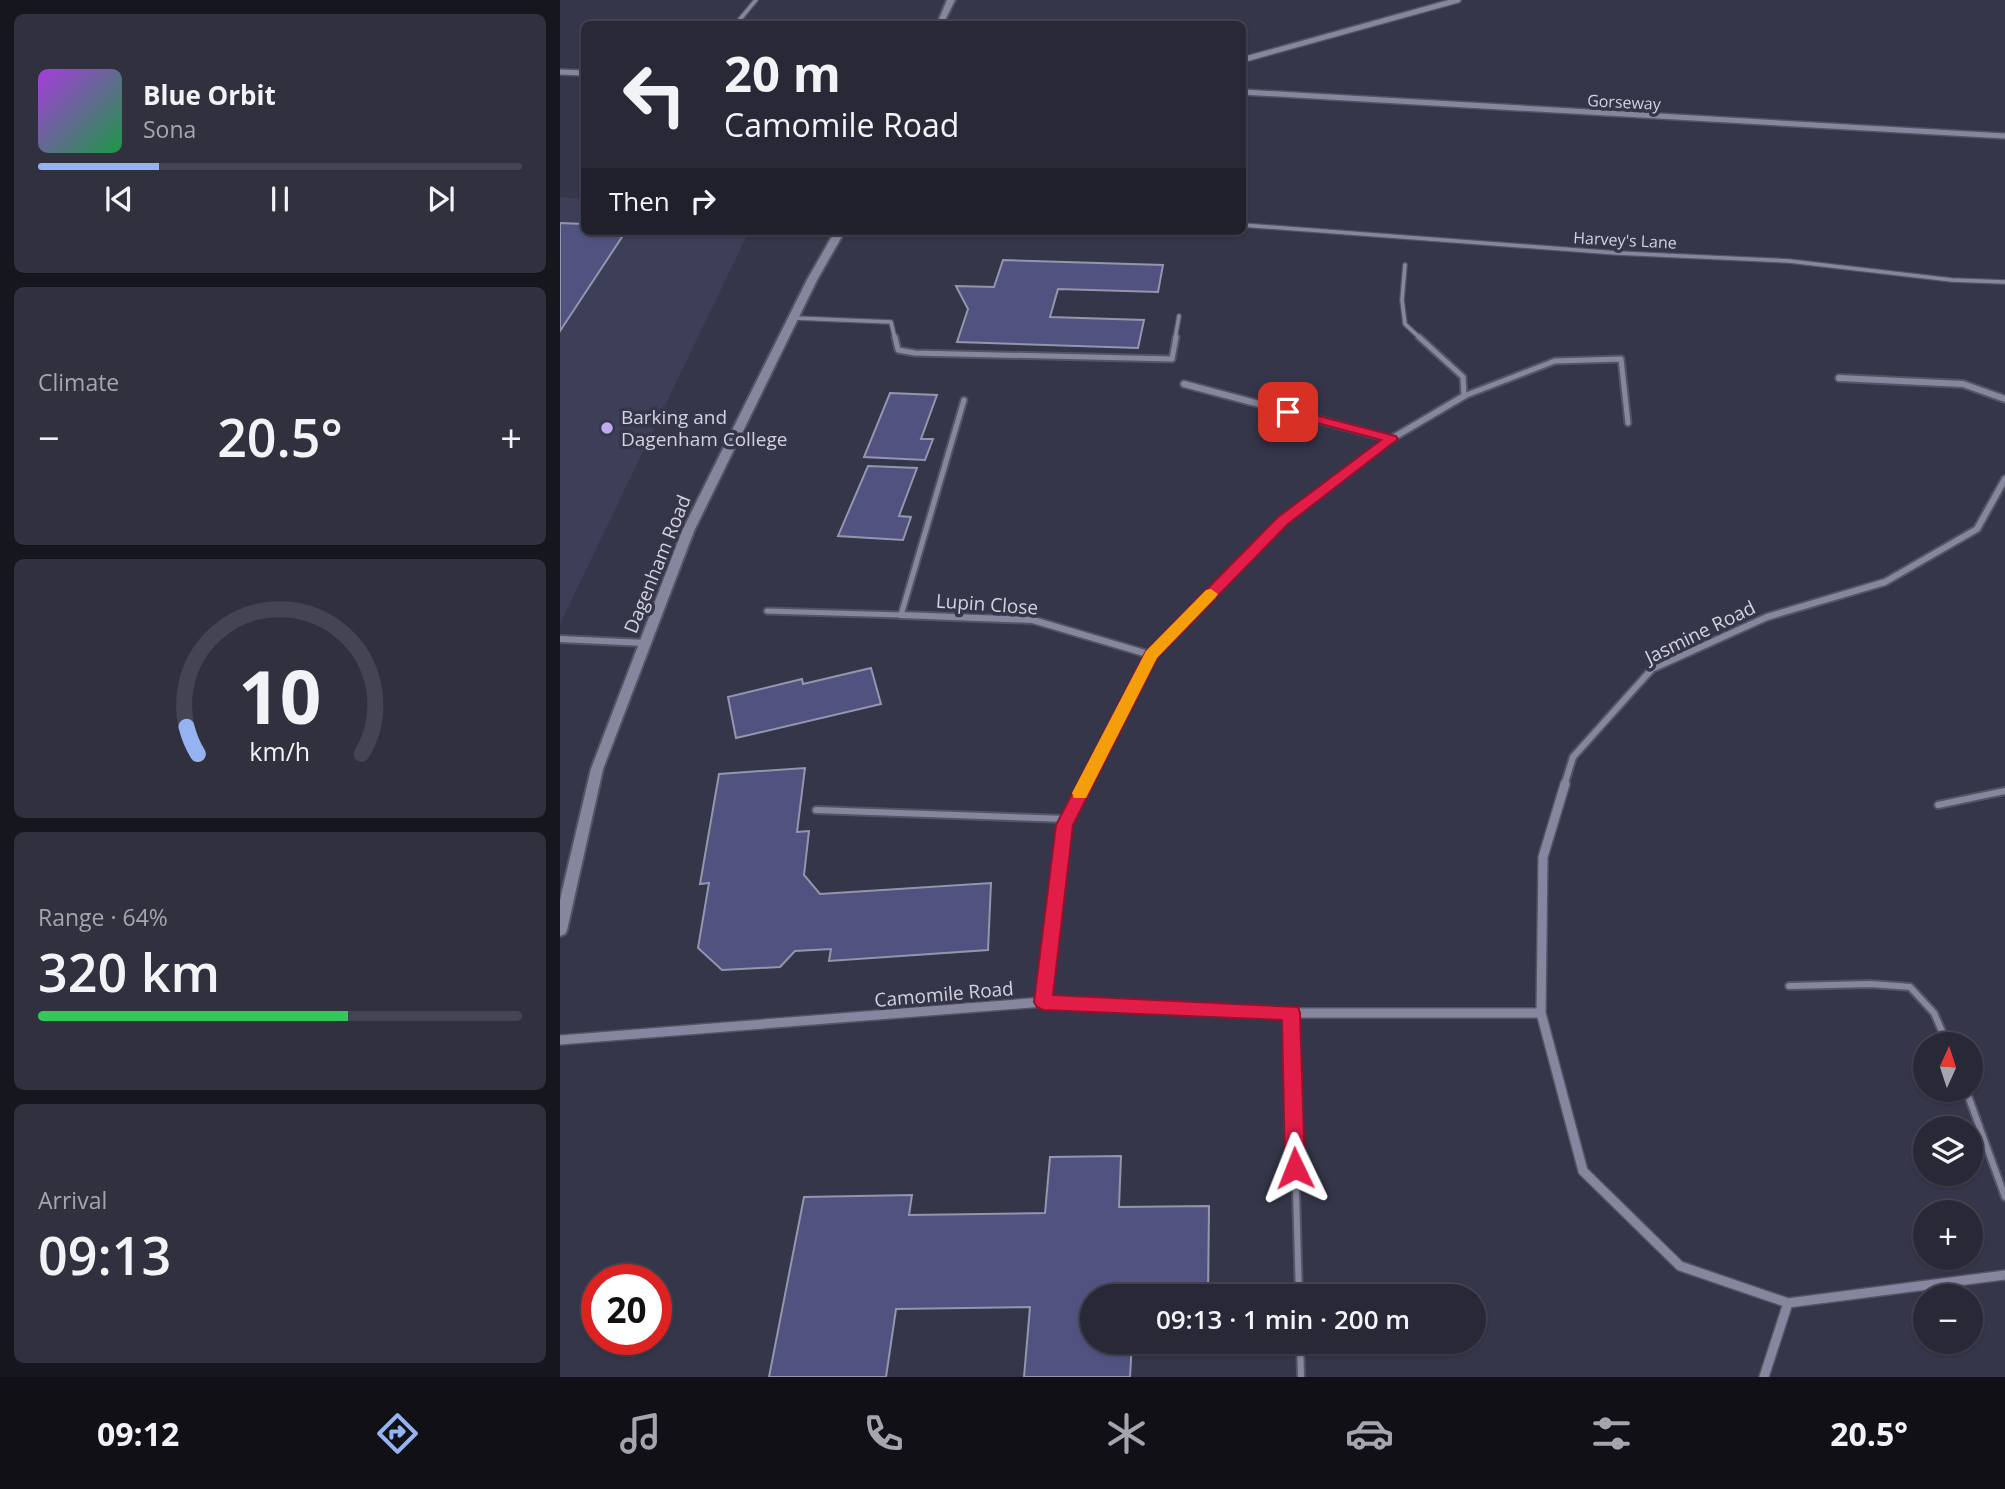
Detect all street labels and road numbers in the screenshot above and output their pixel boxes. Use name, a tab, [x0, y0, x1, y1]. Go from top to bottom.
street label: Gorseway	[1587, 89, 1662, 115]
street label: Harvey's Lane	[1573, 226, 1677, 254]
street label: Dagenham Road	[617, 491, 697, 637]
street label: Lupin Close	[935, 587, 1039, 621]
street label: Jasmine Road	[1639, 594, 1759, 671]
street label: Camomile Road	[873, 975, 1015, 1013]

